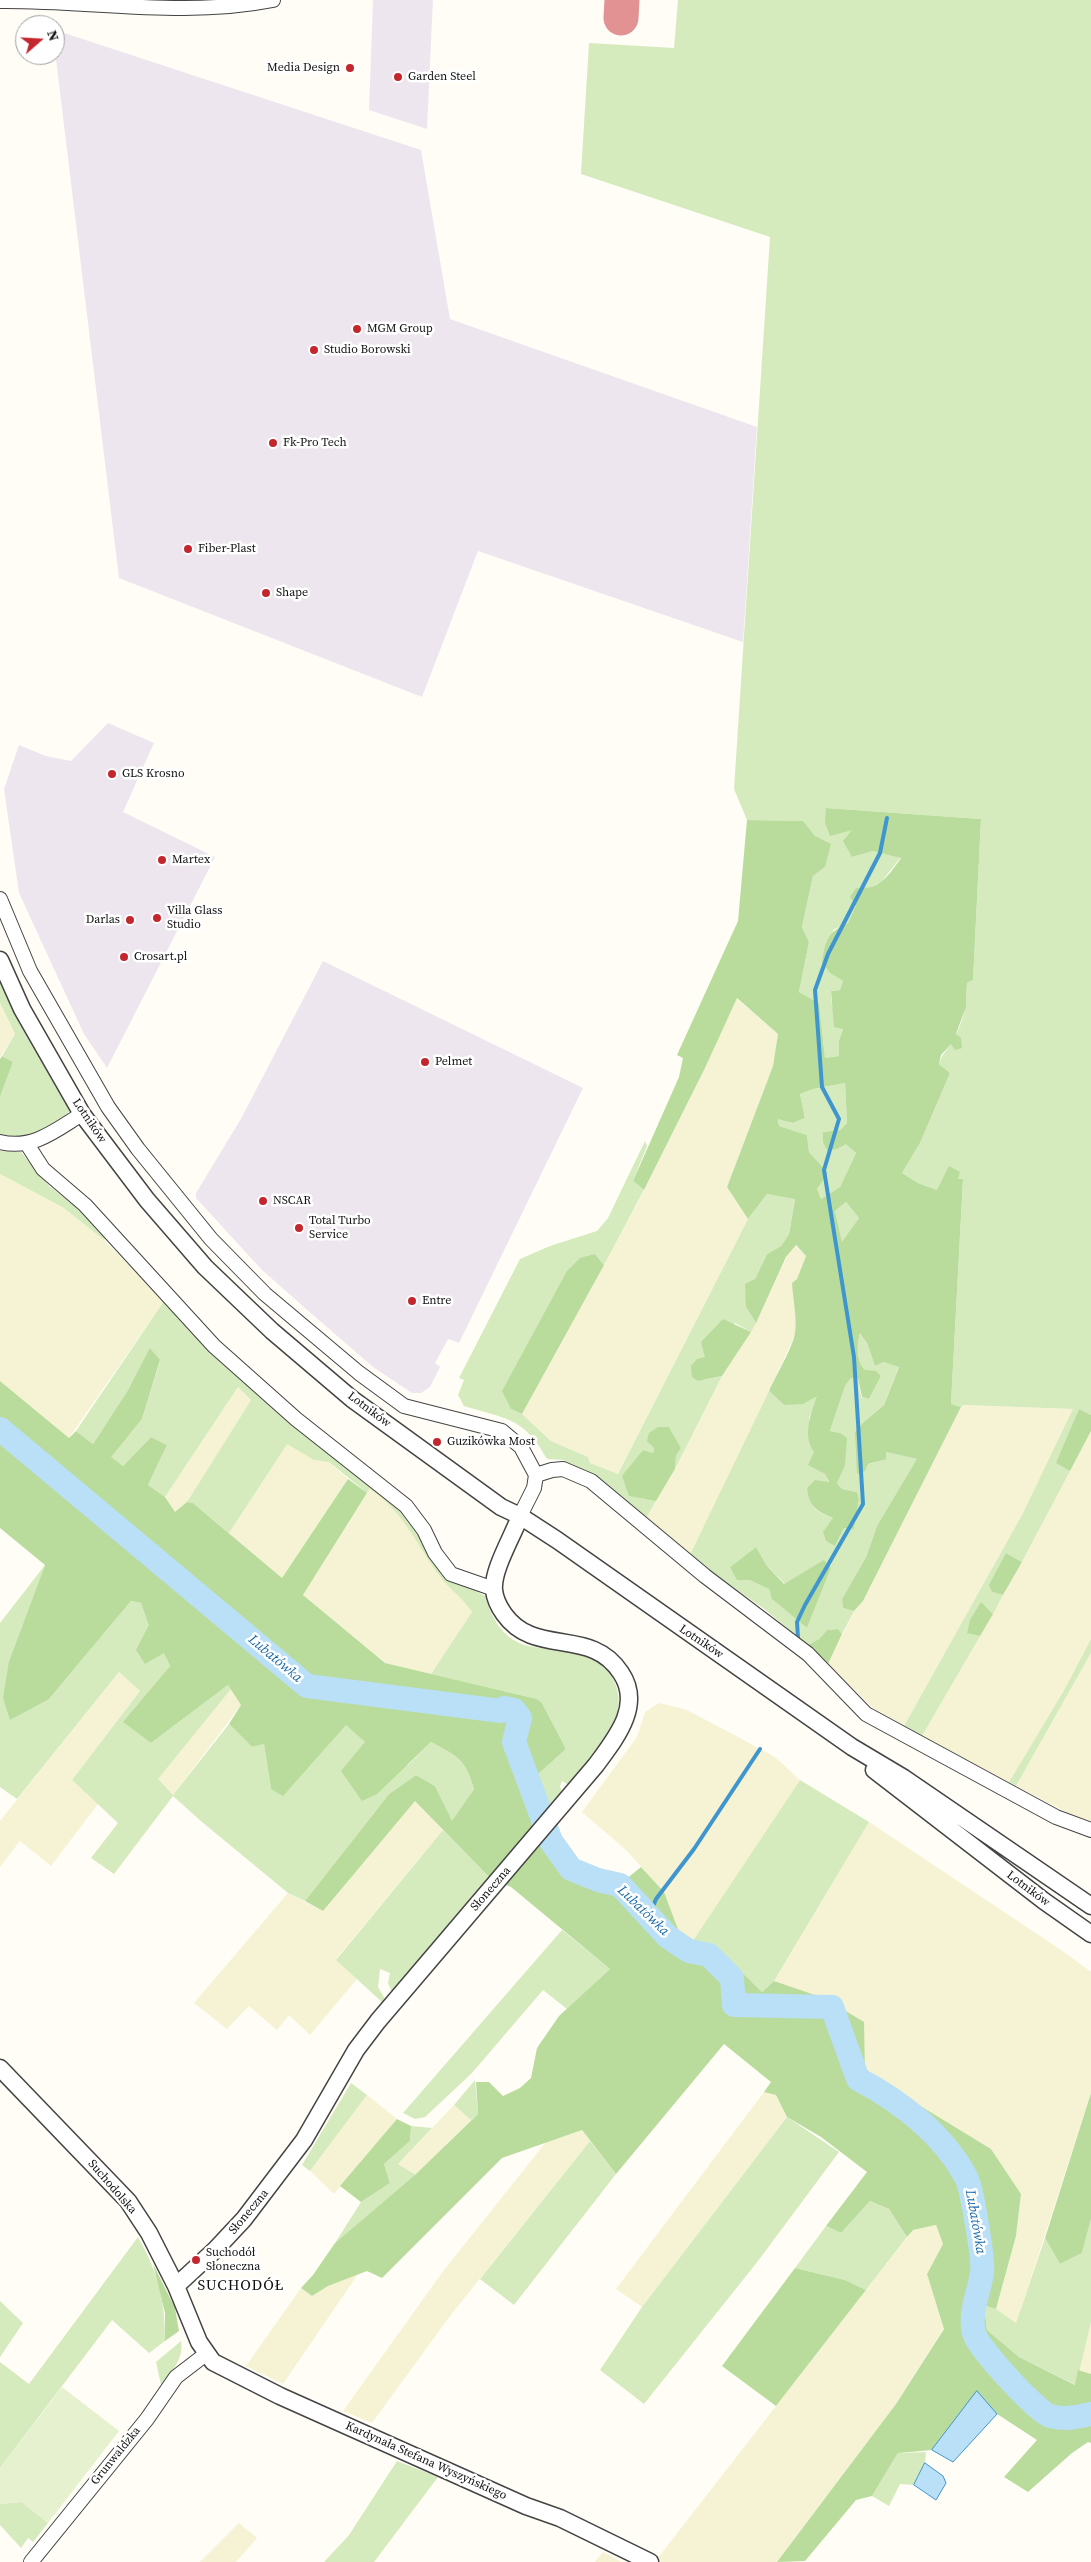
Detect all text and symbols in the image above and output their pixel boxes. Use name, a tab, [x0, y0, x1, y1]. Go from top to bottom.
north arrow	[15, 15, 65, 65]
text: N	[42, 27, 64, 44]
place label: Media Design	[267, 61, 340, 75]
marker: Media Design	[344, 62, 356, 74]
place label: Garden Steel	[408, 70, 476, 84]
marker: Garden Steel	[392, 71, 404, 83]
place label: MGM Group	[367, 322, 433, 336]
marker: MGM Group	[351, 323, 363, 335]
place label: Studio Borowski	[324, 343, 411, 357]
marker: Studio Borowski	[308, 344, 320, 356]
place label: Fk-Pro Tech	[283, 436, 347, 450]
marker: Fk-Pro Tech	[267, 437, 279, 449]
place label: Fiber-Plast	[198, 542, 256, 556]
marker: Fiber-Plast	[182, 543, 194, 555]
place label: Shape	[276, 586, 308, 600]
marker: Shape	[260, 587, 272, 599]
place label: GLS Krosno	[122, 767, 185, 781]
marker: GLS Krosno	[106, 768, 118, 780]
place label: Martex	[172, 853, 210, 867]
marker: Martex	[156, 854, 168, 866]
place label: Villa Glass Studio	[167, 904, 222, 932]
marker: Villa Glass Studio	[151, 912, 163, 924]
place label: Darlas	[86, 913, 120, 927]
marker: Darlas	[124, 914, 136, 926]
place label: Crosart.pl	[134, 950, 187, 964]
marker: Crosart.pl	[118, 951, 130, 963]
place label: Pelmet	[435, 1055, 472, 1069]
marker: Pelmet	[419, 1056, 431, 1068]
street label: Lotników	[69, 1096, 109, 1146]
place label: NSCAR	[273, 1194, 311, 1208]
marker: NSCAR	[257, 1195, 269, 1207]
place label: Total Turbo Service	[309, 1214, 371, 1242]
marker: Total Turbo Service	[293, 1222, 305, 1234]
place label: Entre	[422, 1294, 451, 1308]
marker: Entre	[406, 1295, 418, 1307]
street label: Lotników	[345, 1389, 393, 1431]
place label: Guzikówka Most	[447, 1435, 535, 1449]
marker: Guzikówka Most	[431, 1436, 443, 1448]
street label: Lotników	[676, 1622, 726, 1662]
water label: Lubatówka	[245, 1632, 305, 1686]
street label: Słoneczna	[468, 1864, 514, 1914]
street label: Lotników	[1004, 1868, 1052, 1910]
water label: Lubatówka	[614, 1882, 672, 1940]
street label: Suchodolska	[85, 2157, 139, 2217]
street label: Słoneczna	[226, 2187, 272, 2237]
water label: Lubatówka	[961, 2188, 989, 2256]
place label: Suchodół Słoneczna	[206, 2246, 260, 2274]
marker: Suchodół Słoneczna	[190, 2254, 202, 2266]
district label: SUCHODÓŁ	[197, 2277, 285, 2295]
street label: Kardynała Stefana Wyszyńskiego	[343, 2419, 509, 2503]
street label: Grunwaldzka	[88, 2424, 144, 2488]

